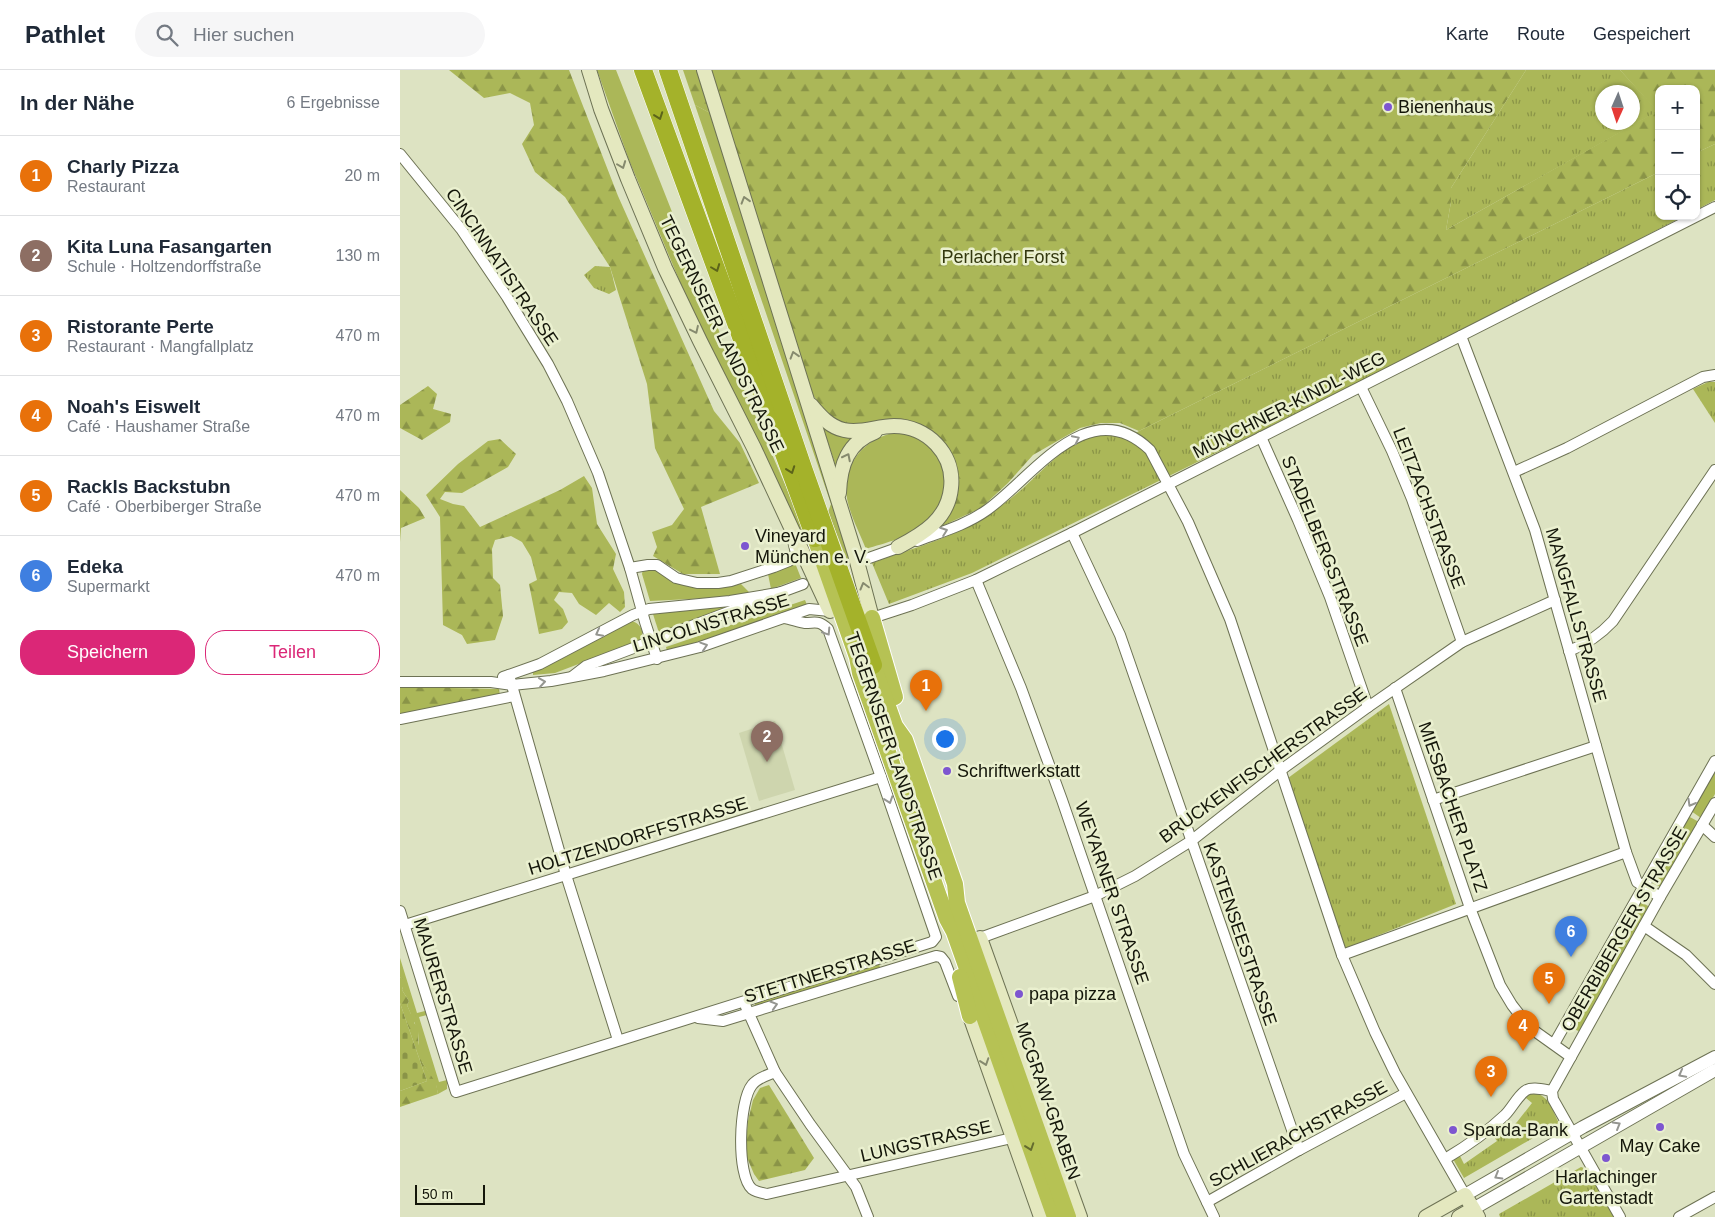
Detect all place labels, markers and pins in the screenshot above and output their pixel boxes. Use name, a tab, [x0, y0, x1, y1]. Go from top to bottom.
place label: Bienenhaus	[1398, 97, 1493, 117]
marker: Bienenhaus	[1382, 101, 1394, 113]
place label: Vineyard München e. V.	[755, 526, 869, 567]
marker: Vineyard München e. V.	[739, 540, 751, 552]
pin: 1	[910, 670, 942, 711]
pin: 2	[751, 721, 783, 762]
place label: Schriftwerkstatt	[957, 761, 1080, 781]
marker: Schriftwerkstatt	[941, 765, 953, 777]
pin: 6	[1555, 916, 1587, 957]
pin: 5	[1533, 963, 1565, 1004]
place label: papa pizza	[1029, 984, 1117, 1004]
marker: papa pizza	[1013, 988, 1025, 1000]
pin: 4	[1507, 1010, 1539, 1051]
pin: 3	[1475, 1056, 1507, 1097]
place label: Sparda-Bank	[1463, 1120, 1569, 1140]
marker: May Cake	[1654, 1121, 1666, 1133]
marker: Sparda-Bank	[1447, 1124, 1459, 1136]
place label: May Cake	[1619, 1136, 1701, 1156]
marker: Harlachinger Gartenstadt	[1600, 1152, 1612, 1164]
place label: Harlachinger Gartenstadt	[1555, 1167, 1657, 1208]

